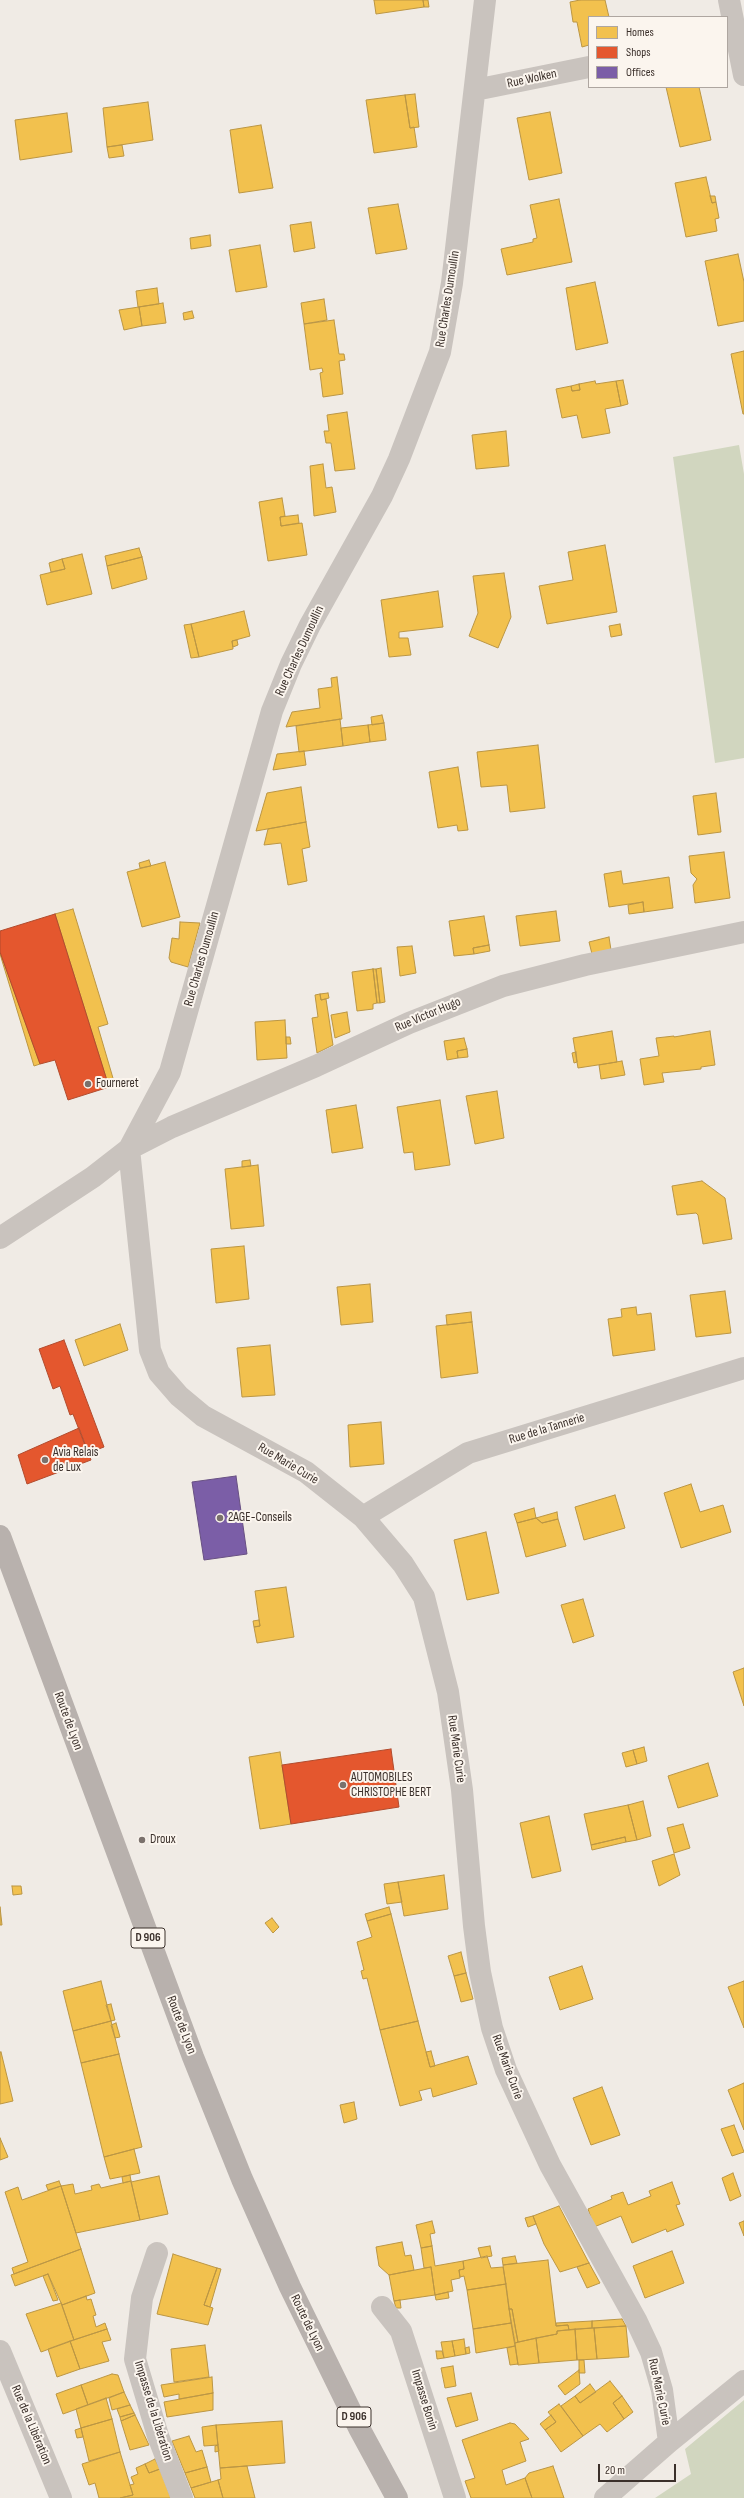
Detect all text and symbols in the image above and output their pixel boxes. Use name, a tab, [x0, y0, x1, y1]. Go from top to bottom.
legend	[588, 16, 728, 88]
text: Homes	[626, 25, 654, 40]
text: Shops	[626, 45, 651, 60]
text: Offices	[626, 65, 655, 80]
street label: Rue Wolken	[506, 66, 558, 92]
street label: Rue Charles Dumoullin	[433, 249, 463, 349]
street label: Rue Charles Dumoullin	[272, 603, 328, 699]
street label: Rue Charles Dumoullin	[181, 910, 223, 1008]
street label: Rue Victor Hugo	[393, 994, 463, 1036]
place label: Fourneret	[96, 1076, 139, 1092]
marker: Fourneret	[83, 1079, 93, 1089]
street label: Rue de la Tannerie	[507, 1410, 587, 1448]
street label: Rue Marie Curie	[255, 1440, 321, 1488]
place label: Avia Relais de Lux	[53, 1445, 99, 1476]
marker: Avia Relais de Lux	[40, 1455, 50, 1465]
place label: 2AGE-Conseils	[228, 1510, 292, 1526]
marker: 2AGE-Conseils	[215, 1513, 225, 1523]
street label: Route de Lyon	[50, 1690, 86, 1752]
street label: Rue Marie Curie	[444, 1714, 468, 1784]
place label: AUTOMOBILES CHRISTOPHE BERT	[351, 1770, 431, 1801]
marker: AUTOMOBILES CHRISTOPHE BERT	[338, 1780, 348, 1790]
place label: Droux	[150, 1832, 176, 1848]
marker: Droux	[137, 1835, 147, 1845]
road number: D 906	[131, 1928, 165, 1948]
street label: Route de Lyon	[163, 1994, 199, 2056]
street label: Rue Marie Curie	[488, 2032, 526, 2102]
street label: Route de Lyon	[287, 2292, 327, 2354]
street label: Rue Marie Curie	[644, 2357, 674, 2427]
street label: Impasse de la Libération	[130, 2359, 176, 2463]
street label: Impasse Bonin	[407, 2368, 441, 2432]
street label: Rue de la Libération	[7, 2383, 55, 2467]
road number: D 906	[337, 2407, 371, 2427]
scale bar	[600, 2456, 678, 2482]
text: 20 m	[605, 2463, 625, 2478]

